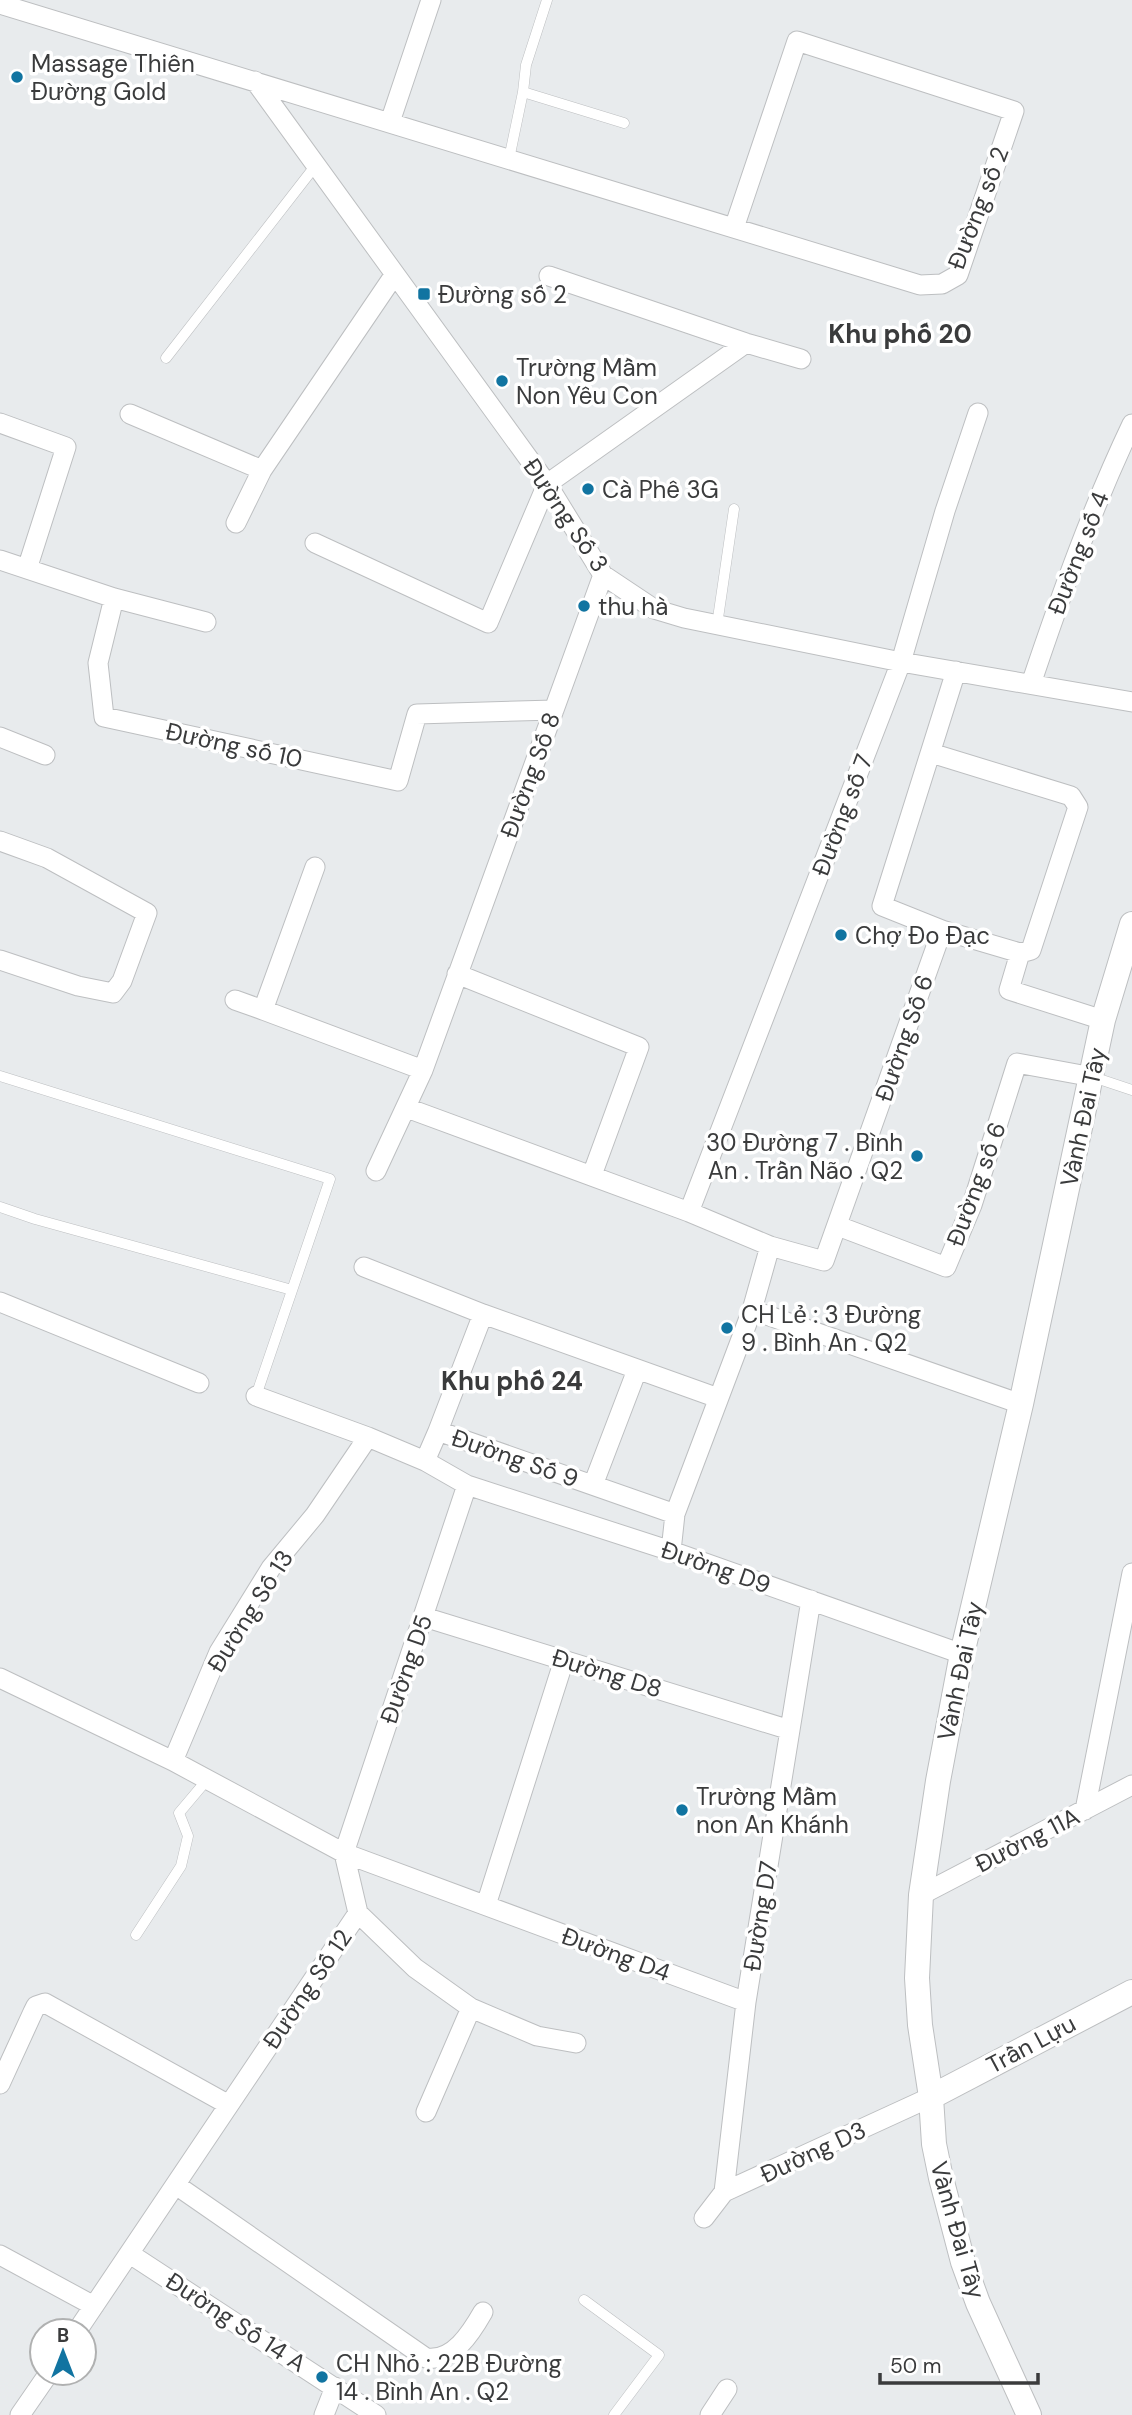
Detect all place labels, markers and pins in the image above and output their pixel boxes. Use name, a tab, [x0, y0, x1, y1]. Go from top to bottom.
place label: Massage Thiên Đường Gold	[31, 48, 195, 107]
marker: Massage Thiên Đường Gold	[9, 69, 25, 85]
place label: Đường số 2	[438, 279, 567, 310]
marker: Đường số 2	[416, 286, 432, 302]
place label: Trường Mầm Non Yêu Con	[516, 352, 658, 411]
marker: Trường Mầm Non Yêu Con	[494, 373, 510, 389]
place label: Cà Phê 3G	[602, 474, 719, 505]
marker: Cà Phê 3G	[580, 481, 596, 497]
place label: thu hà	[598, 591, 668, 622]
marker: thu hà	[576, 598, 592, 614]
place label: Chợ Đo Đạc	[855, 920, 990, 951]
marker: Chợ Đo Đạc	[833, 927, 849, 943]
place label: 30 Đường 7 . Bình An . Trần Não . Q2	[706, 1127, 903, 1186]
marker: 30 Đường 7 . Bình An . Trần Não . Q2	[909, 1148, 925, 1164]
place label: CH Lẻ : 3 Đường 9 . Bình An . Q2	[741, 1299, 921, 1358]
marker: CH Lẻ : 3 Đường 9 . Bình An . Q2	[719, 1320, 735, 1336]
place label: Trường Mầm non An Khánh	[696, 1781, 849, 1840]
marker: Trường Mầm non An Khánh	[674, 1802, 690, 1818]
place label: CH Nhỏ : 22B Đường 14 . Bình An . Q2	[336, 2348, 562, 2407]
marker: CH Nhỏ : 22B Đường 14 . Bình An . Q2	[314, 2369, 330, 2385]

